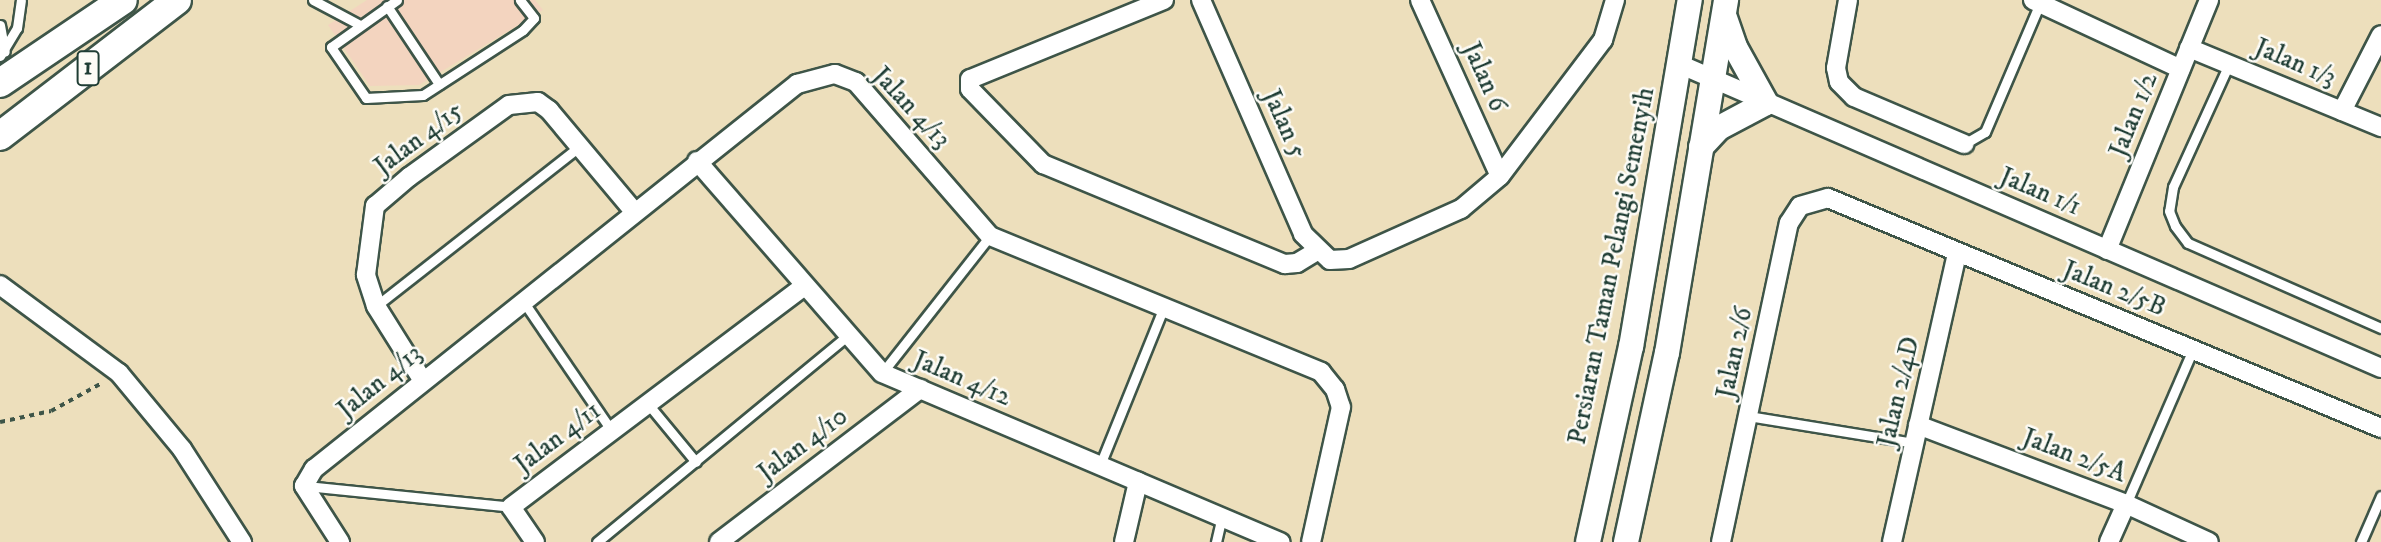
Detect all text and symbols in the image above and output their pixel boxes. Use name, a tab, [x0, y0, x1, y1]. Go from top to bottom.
street label: Jalan 1/3	[2250, 32, 2340, 94]
street label: Jalan 6	[1455, 38, 1513, 116]
road number: 1	[76, 47, 100, 88]
street label: Jalan 4/13	[865, 61, 957, 155]
street label: Jalan 1/2	[2103, 68, 2165, 162]
street label: Jalan 5	[1255, 85, 1313, 163]
street label: Persiaran Taman Pelangi Semenyih	[1562, 85, 1662, 447]
street label: Jalan 4/15	[368, 95, 470, 183]
street label: Jalan 1/1	[1995, 161, 2085, 223]
street label: Jalan 2/5B	[2058, 254, 2170, 324]
street label: Jalan 2/6	[1710, 305, 1760, 401]
street label: Jalan 2/4D	[1871, 334, 1927, 450]
street label: Jalan 4/13	[331, 338, 429, 426]
street label: Jalan 4/12	[908, 344, 1016, 414]
street label: Jalan 4/11	[509, 395, 607, 481]
street label: Jalan 4/10	[752, 401, 854, 489]
street label: Jalan 2/5A	[2018, 422, 2130, 490]

